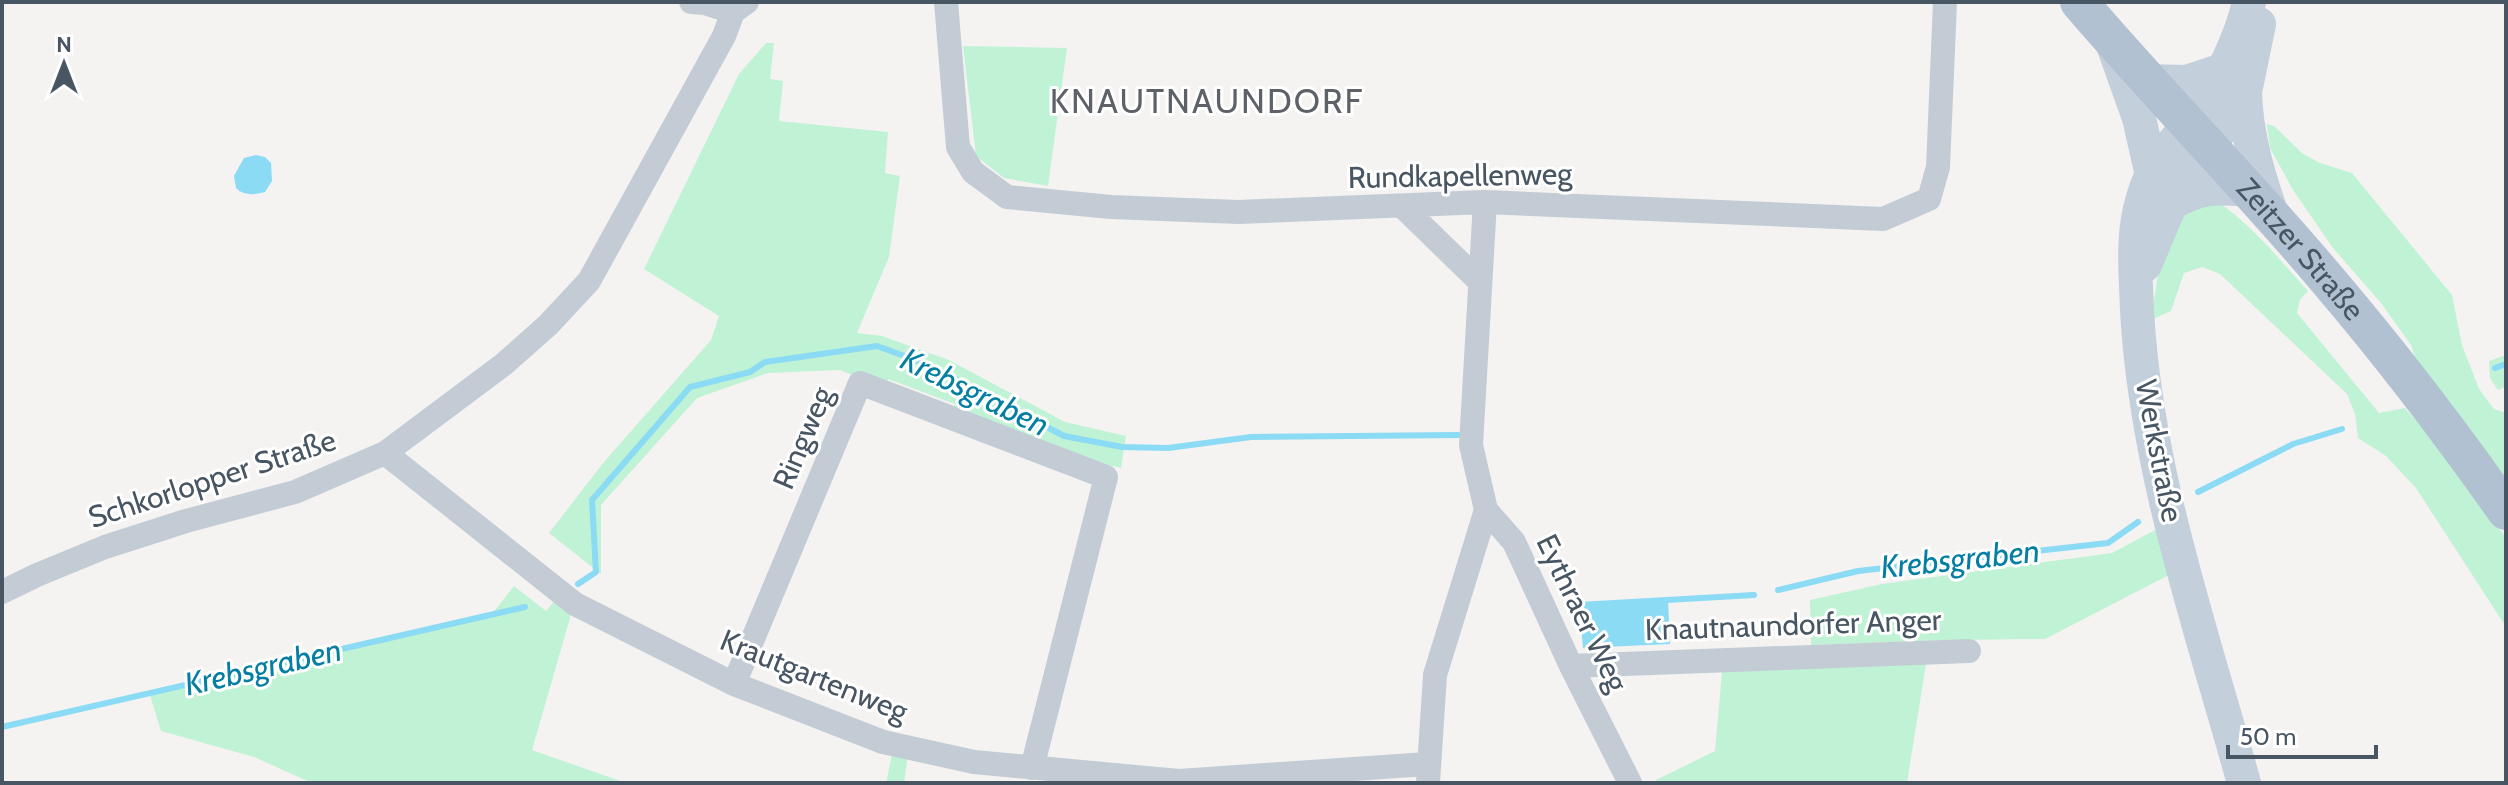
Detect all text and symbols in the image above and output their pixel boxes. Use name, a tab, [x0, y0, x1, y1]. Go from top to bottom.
north arrow	[24, 24, 104, 104]
text: N	[56, 31, 72, 58]
district label: KNAUTNAUNDORF	[1050, 80, 1364, 122]
street label: Rundkapellenweg	[1347, 155, 1574, 196]
street label: Zeitzer Straße	[2229, 170, 2373, 328]
water label: Krebsgraben	[895, 339, 1056, 444]
street label: Werkstraße	[2128, 377, 2191, 525]
street label: Ringweg	[764, 380, 841, 495]
street label: Schkorlopper Straße	[83, 421, 340, 536]
street label: Eythraer Weg	[1528, 528, 1637, 698]
water label: Krebsgraben	[1878, 531, 2042, 586]
street label: Knautnaundorfer Anger	[1644, 601, 1942, 648]
street label: Krautgartenweg	[715, 621, 914, 730]
water label: Krebsgraben	[181, 630, 345, 703]
scale bar	[2228, 709, 2376, 759]
text: 50 m	[2240, 722, 2296, 751]

